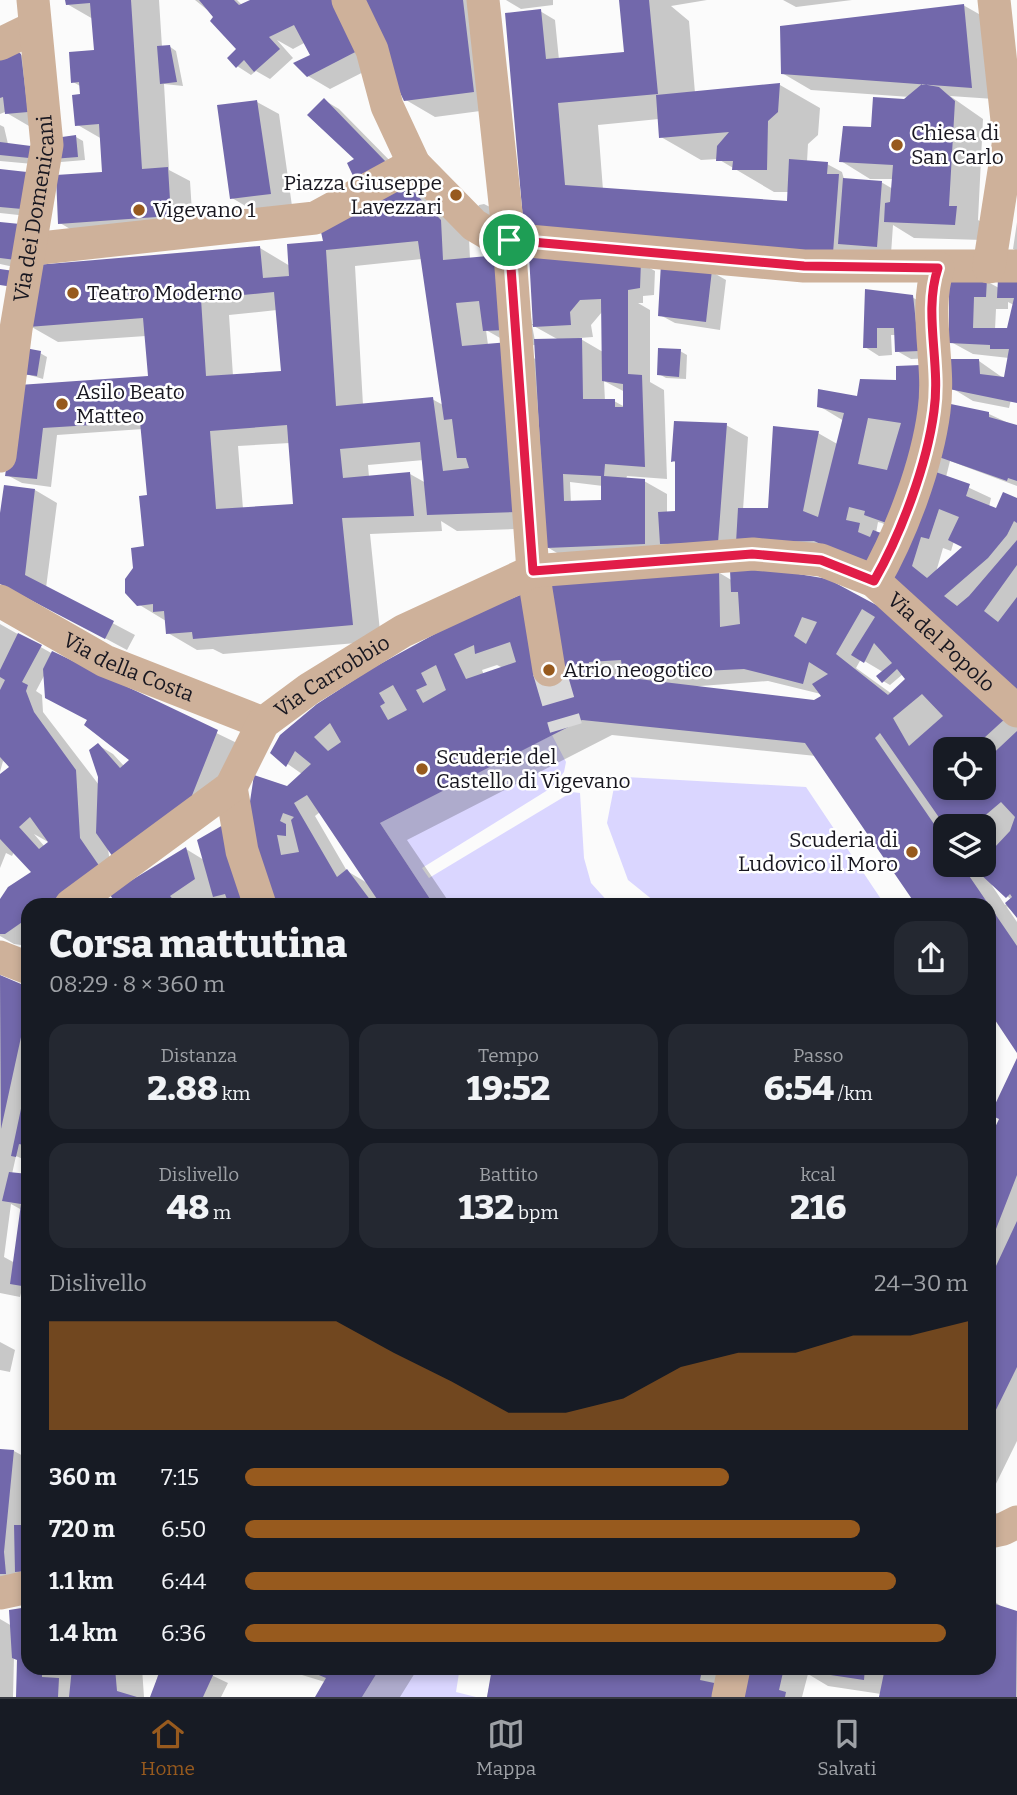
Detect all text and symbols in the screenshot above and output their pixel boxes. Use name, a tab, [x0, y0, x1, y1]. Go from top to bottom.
street label: Via dei Domenicani	[8, 114, 60, 304]
place label: Chiesa di San Carlo	[911, 120, 1004, 170]
marker: Chiesa di San Carlo	[889, 137, 905, 153]
place label: Piazza Giuseppe Lavezzari	[284, 170, 442, 220]
marker: Piazza Giuseppe Lavezzari	[448, 187, 464, 203]
place label: Vigevano 1	[153, 197, 256, 223]
marker: Vigevano 1	[131, 202, 147, 218]
pin	[479, 210, 539, 270]
icon: arrive	[490, 221, 528, 259]
place label: Teatro Moderno	[87, 280, 243, 306]
marker: Teatro Moderno	[65, 285, 81, 301]
place label: Asilo Beato Matteo	[76, 379, 185, 429]
marker: Asilo Beato Matteo	[54, 396, 70, 412]
street label: Via del Popolo	[882, 587, 1000, 698]
street label: Via della Costa	[58, 627, 198, 708]
street label: Via Carrobbio	[269, 629, 395, 723]
place label: Atrio neogotico	[563, 657, 713, 683]
marker: Atrio neogotico	[541, 662, 557, 678]
map controls	[933, 737, 996, 877]
button: locate	[933, 737, 996, 800]
place label: Scuderie del Castello di Vigevano	[436, 744, 631, 794]
marker: Scuderie del Castello di Vigevano	[414, 761, 430, 777]
button: layers	[933, 814, 996, 877]
place label: Scuderia di Ludovico il Moro	[738, 827, 898, 877]
marker: Scuderia di Ludovico il Moro	[904, 844, 920, 860]
text: Corsa mattutina	[49, 921, 347, 967]
button: share	[894, 921, 968, 995]
text: 08:29 · 8 × 360 m	[49, 970, 225, 998]
text: Distanza	[160, 1044, 237, 1067]
text: Tempo	[478, 1044, 539, 1067]
text: Passo	[793, 1044, 843, 1067]
text: 2.88	[147, 1067, 218, 1109]
text: 19:52	[467, 1067, 550, 1109]
text: 6:54	[764, 1067, 834, 1109]
text: km	[218, 1082, 250, 1105]
text: /km	[834, 1082, 873, 1105]
text: Dislivello	[158, 1163, 239, 1186]
text: Battito	[479, 1163, 538, 1186]
text: kcal	[800, 1163, 836, 1186]
text: 48	[166, 1186, 209, 1228]
text: 132	[458, 1186, 514, 1228]
text: 216	[790, 1186, 846, 1228]
text: m	[209, 1201, 231, 1224]
text: bpm	[514, 1201, 559, 1224]
text: Dislivello	[49, 1269, 147, 1297]
text: 24–30 m	[874, 1269, 968, 1297]
text: 360 m	[49, 1463, 117, 1491]
text: 7:15	[161, 1463, 199, 1491]
text: 720 m	[49, 1515, 115, 1543]
text: 6:50	[161, 1515, 206, 1543]
text: 1.1 km	[49, 1567, 113, 1595]
text: 6:44	[161, 1567, 206, 1595]
text: 1.4 km	[49, 1619, 117, 1647]
text: 6:36	[161, 1619, 206, 1647]
tab: Home	[141, 1715, 195, 1780]
tab: Mappa	[476, 1715, 536, 1780]
tab: Salvati	[817, 1715, 876, 1780]

